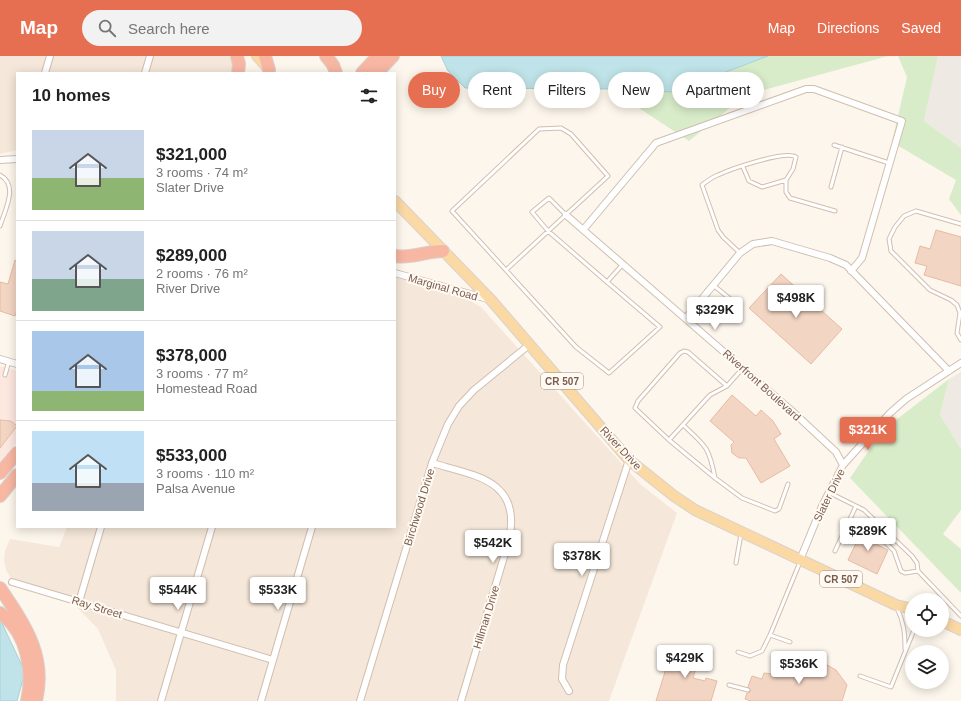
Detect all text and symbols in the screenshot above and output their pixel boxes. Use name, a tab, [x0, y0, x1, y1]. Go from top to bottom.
search box	[82, 10, 362, 46]
text: Map	[20, 17, 58, 38]
icon: search	[96, 17, 118, 39]
text: Search here	[128, 20, 210, 37]
text: Map	[768, 20, 795, 36]
text: Directions	[817, 20, 879, 36]
text: Saved	[901, 20, 941, 36]
chip: Buy	[408, 72, 460, 108]
chip: Rent	[468, 72, 526, 108]
chip: Filters	[534, 72, 600, 108]
chip: New	[608, 72, 664, 108]
chip: Apartment	[672, 72, 764, 108]
icon: filters	[358, 85, 380, 107]
text: 10 homes	[32, 86, 110, 105]
text: $321,000	[156, 145, 227, 164]
icon: home	[64, 146, 112, 194]
text: 3 rooms · 74 m²	[156, 165, 248, 180]
text: Slater Drive	[156, 180, 224, 195]
text: $289,000	[156, 246, 227, 265]
icon: home	[64, 247, 112, 295]
text: 2 rooms · 76 m²	[156, 266, 248, 281]
street label: Marginal Road	[407, 271, 479, 303]
text: River Drive	[156, 281, 220, 296]
pin: $498K	[768, 285, 824, 319]
text: $498K	[777, 290, 815, 305]
pin: $329K	[687, 297, 743, 331]
text: $329K	[696, 302, 734, 317]
text: $378,000	[156, 346, 227, 365]
icon: home	[64, 347, 112, 395]
street label: Riverfront Boulevard	[721, 347, 803, 423]
text: 3 rooms · 77 m²	[156, 366, 248, 381]
road number: CR 507	[541, 373, 583, 389]
text: Homestead Road	[156, 381, 257, 396]
pin: $321K	[840, 417, 896, 451]
text: $321K	[849, 422, 887, 437]
street label: River Drive	[598, 424, 644, 472]
text: $533,000	[156, 446, 227, 465]
icon: home	[64, 447, 112, 495]
text: 3 rooms · 110 m²	[156, 466, 254, 481]
street label: Birchwood Drive	[402, 467, 436, 547]
street label: Slater Drive	[811, 467, 847, 523]
text: Palsa Avenue	[156, 481, 235, 496]
pin: $289K	[840, 518, 896, 552]
text: $289K	[849, 523, 887, 538]
pin: $542K	[465, 530, 521, 564]
text: $542K	[474, 535, 512, 550]
pin: $378K	[554, 543, 610, 577]
text: $378K	[563, 548, 601, 563]
road number: CR 507	[820, 571, 862, 587]
pin: $544K	[150, 577, 206, 611]
pin: $533K	[250, 577, 306, 611]
text: $544K	[159, 582, 197, 597]
text: $533K	[259, 582, 297, 597]
street label: Hillman Drive	[471, 584, 501, 650]
map controls	[905, 593, 949, 689]
button: locate	[905, 593, 949, 637]
street label: Ray Street	[70, 594, 124, 620]
pin: $429K	[657, 645, 713, 679]
button: layers	[905, 645, 949, 689]
text: $429K	[666, 650, 704, 665]
pin: $536K	[771, 651, 827, 685]
text: $536K	[780, 656, 818, 671]

